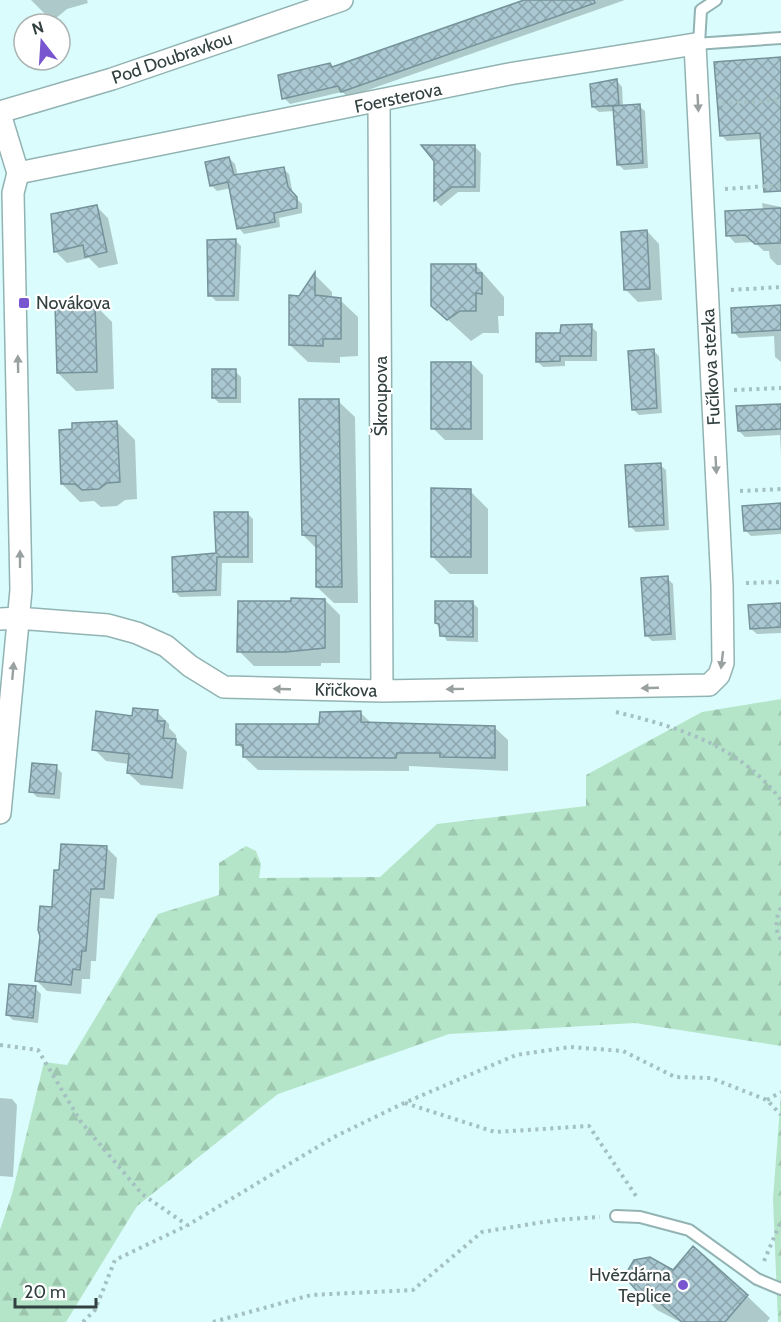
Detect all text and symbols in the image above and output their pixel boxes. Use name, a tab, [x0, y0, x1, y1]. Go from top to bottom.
north arrow	[12, 12, 72, 72]
text: N	[30, 17, 46, 39]
street label: Pod Doubravkou	[109, 27, 235, 89]
street label: Foersterova	[352, 78, 444, 118]
one-way arrow	[693, 93, 702, 112]
place label: Novákova	[36, 292, 111, 314]
marker: Novákova	[17, 296, 31, 310]
street label: Fučíkova stezka	[697, 308, 725, 426]
one-way arrow	[13, 355, 22, 374]
street label: Škroupova	[370, 355, 392, 436]
one-way arrow	[712, 456, 721, 475]
one-way arrow	[15, 550, 25, 569]
one-way arrow	[717, 650, 726, 669]
one-way arrow	[8, 662, 18, 681]
street label: Křičkova	[314, 678, 378, 702]
one-way arrow	[641, 683, 660, 692]
one-way arrow	[272, 684, 291, 694]
one-way arrow	[446, 684, 465, 694]
place label: Hvězdárna Teplice	[589, 1264, 671, 1307]
scale bar	[15, 1271, 96, 1309]
marker: Hvězdárna Teplice	[676, 1278, 690, 1292]
text: 20 m	[24, 1281, 66, 1303]

